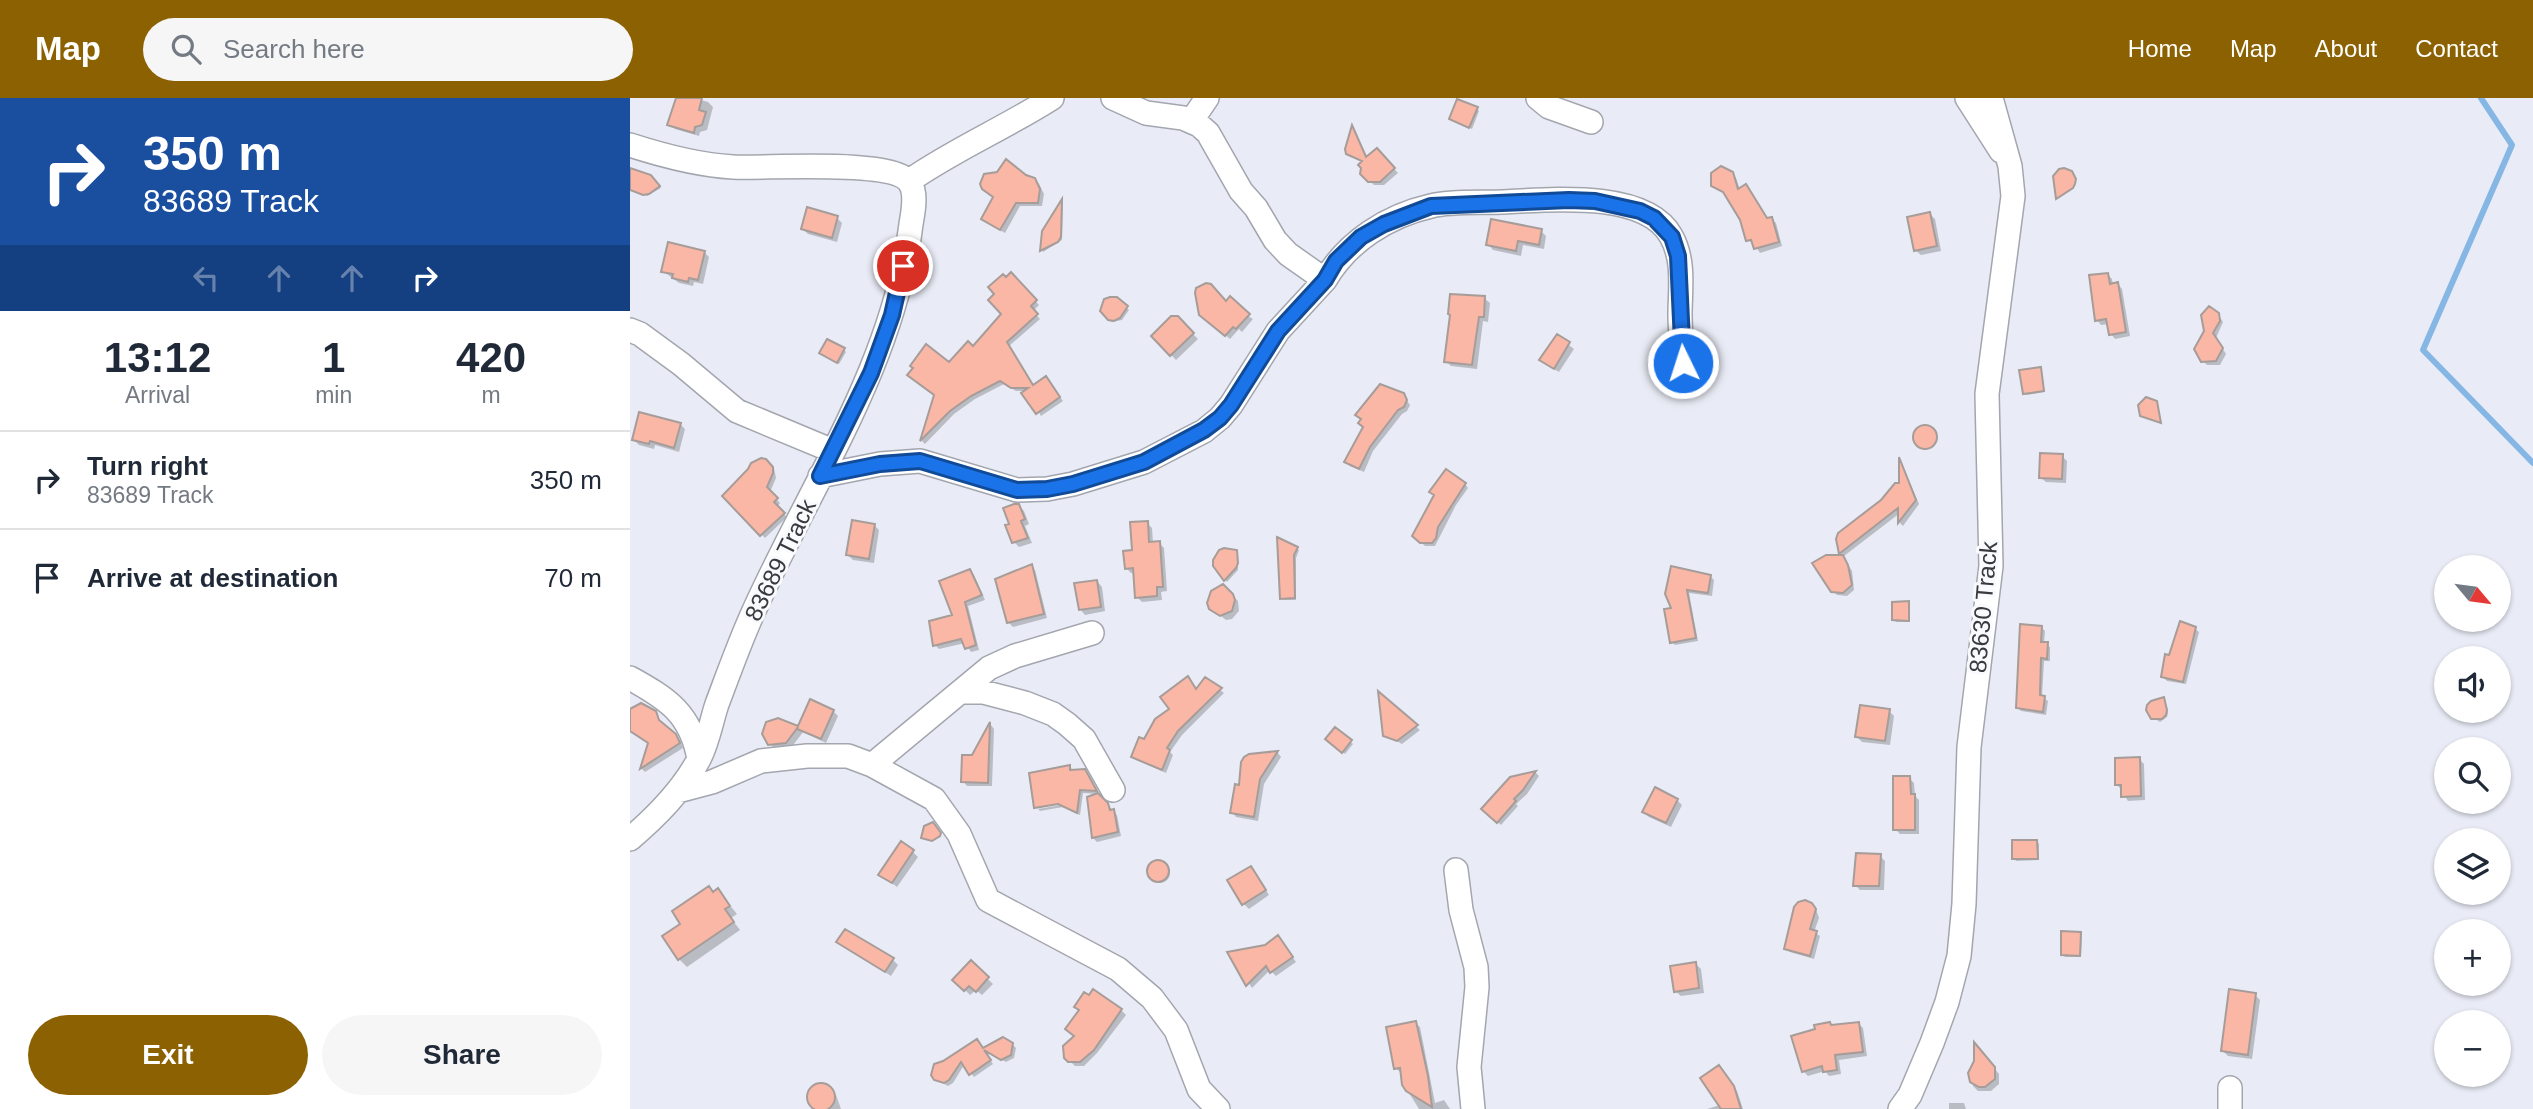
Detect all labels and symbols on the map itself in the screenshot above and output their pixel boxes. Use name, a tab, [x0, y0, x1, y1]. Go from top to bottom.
pin	[873, 236, 933, 296]
position arrow	[1646, 326, 1720, 400]
street label: 83689 Track	[739, 494, 822, 625]
street label: 83630 Track	[1964, 539, 2002, 674]
north arrow	[2434, 555, 2511, 632]

